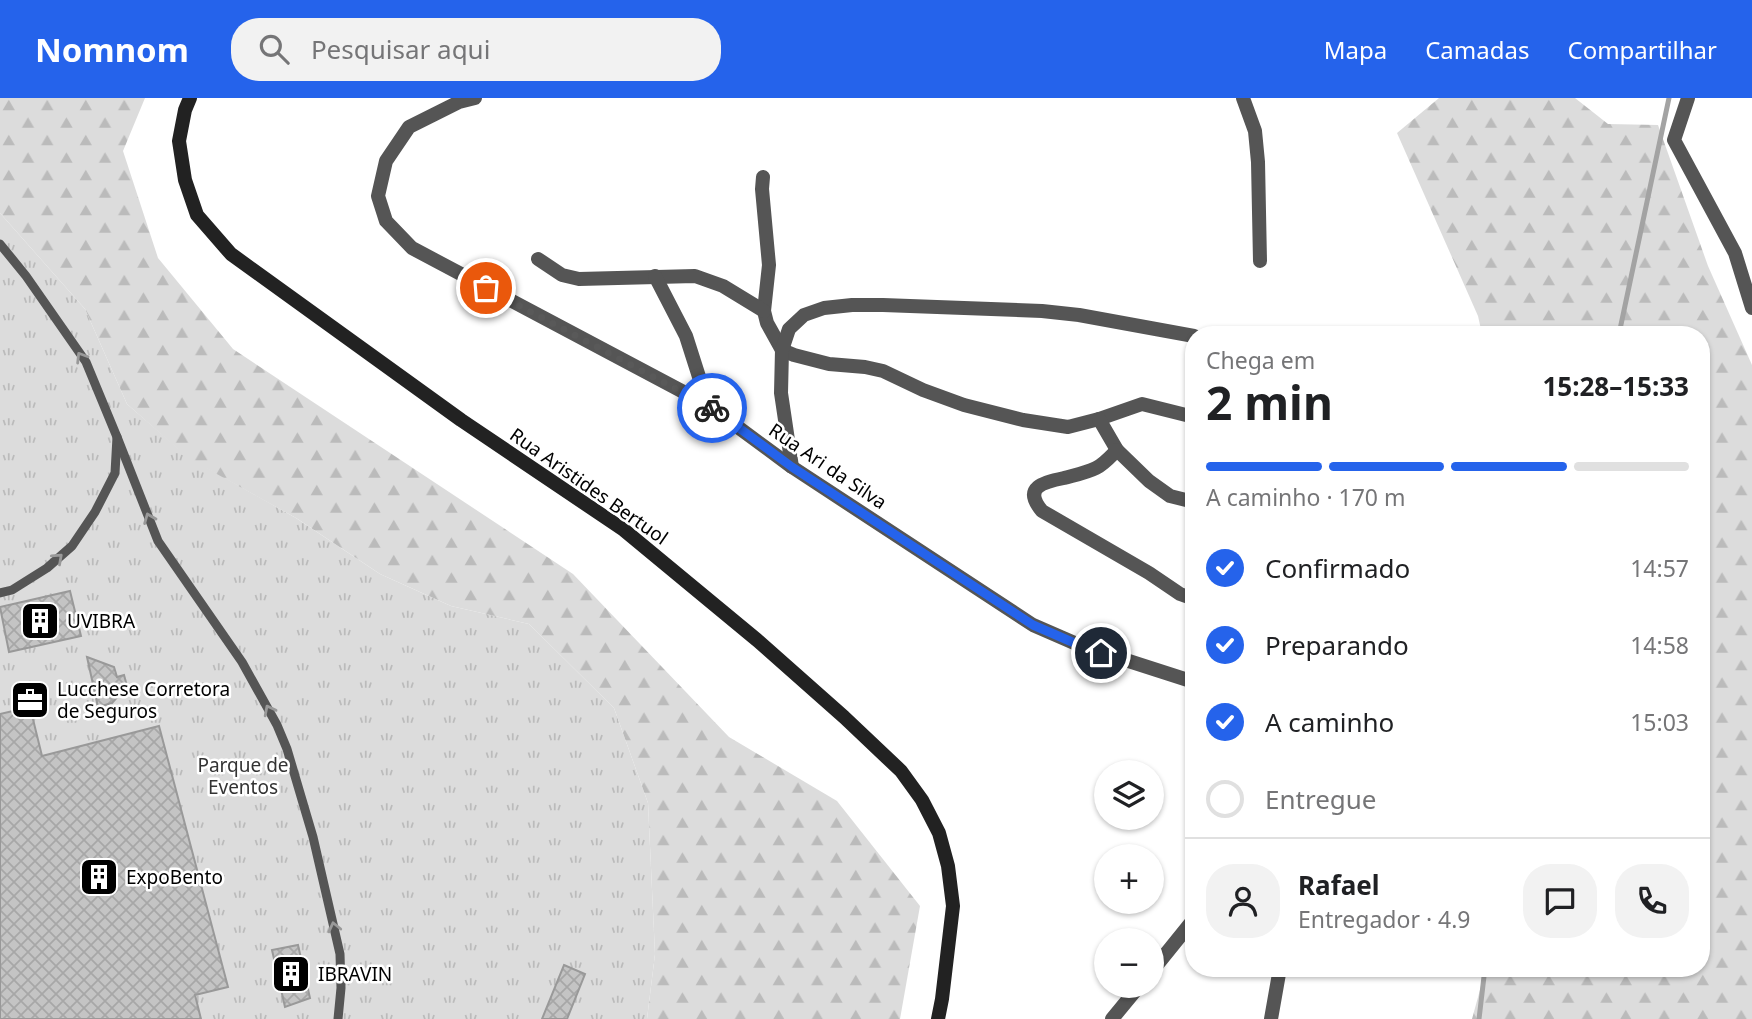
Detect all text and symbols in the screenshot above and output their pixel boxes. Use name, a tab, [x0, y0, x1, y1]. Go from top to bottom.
search box	[231, 18, 721, 81]
text: Nomnom	[35, 27, 189, 72]
icon: search	[255, 30, 293, 68]
text: Pesquisar aqui	[311, 31, 490, 67]
text: Mapa	[1324, 33, 1387, 66]
text: Camadas	[1425, 33, 1529, 66]
text: Compartilhar	[1567, 33, 1717, 66]
pin	[456, 258, 516, 318]
icon: bag	[467, 269, 505, 307]
text: Chega em	[1206, 344, 1315, 376]
one-way arrow	[77, 351, 90, 364]
text: 15:28–15:33	[1542, 368, 1689, 404]
text: 2 min	[1206, 371, 1333, 433]
courier	[677, 373, 747, 443]
icon: bike	[693, 389, 731, 427]
street label: Rua Ari da Silva	[764, 417, 892, 515]
street label: Rua Aristides Bertuol	[505, 422, 673, 550]
text: A caminho · 170 m	[1206, 481, 1405, 513]
one-way arrow	[143, 512, 157, 524]
icon: check	[1206, 549, 1244, 587]
text: Confirmado	[1265, 550, 1410, 586]
text: 14:57	[1630, 552, 1689, 584]
one-way arrow	[50, 554, 63, 566]
building icon: UVIBRA	[19, 600, 61, 642]
place label: UVIBRA	[67, 608, 136, 634]
pin	[1071, 623, 1131, 683]
icon: check	[1206, 626, 1244, 664]
text: Preparando	[1265, 627, 1409, 663]
text: 14:58	[1630, 629, 1689, 661]
icon: home	[1082, 634, 1120, 672]
place label: Lucchese Corretora de Seguros	[57, 676, 230, 724]
office icon: Lucchese Corretora de Seguros	[9, 679, 51, 721]
icon: check	[1206, 703, 1244, 741]
text: A caminho	[1265, 704, 1394, 740]
one-way arrow	[263, 705, 277, 717]
text: 15:03	[1630, 706, 1689, 738]
park label: Parque de Eventos	[197, 752, 289, 800]
map controls	[1094, 760, 1164, 998]
button: layers	[1094, 760, 1164, 830]
text: Entregue	[1265, 781, 1377, 817]
button: +	[1094, 844, 1164, 914]
building icon: ExpoBento	[78, 856, 120, 898]
place label: ExpoBento	[126, 864, 223, 890]
button: person	[1206, 864, 1280, 938]
button: chat	[1523, 864, 1597, 938]
button: phone	[1615, 864, 1689, 938]
text: Rafael	[1298, 867, 1380, 903]
text: Entregador · 4.9	[1298, 903, 1471, 935]
one-way arrow	[328, 921, 342, 933]
button: −	[1094, 928, 1164, 998]
building icon: IBRAVIN	[270, 953, 312, 995]
place label: IBRAVIN	[318, 961, 392, 987]

